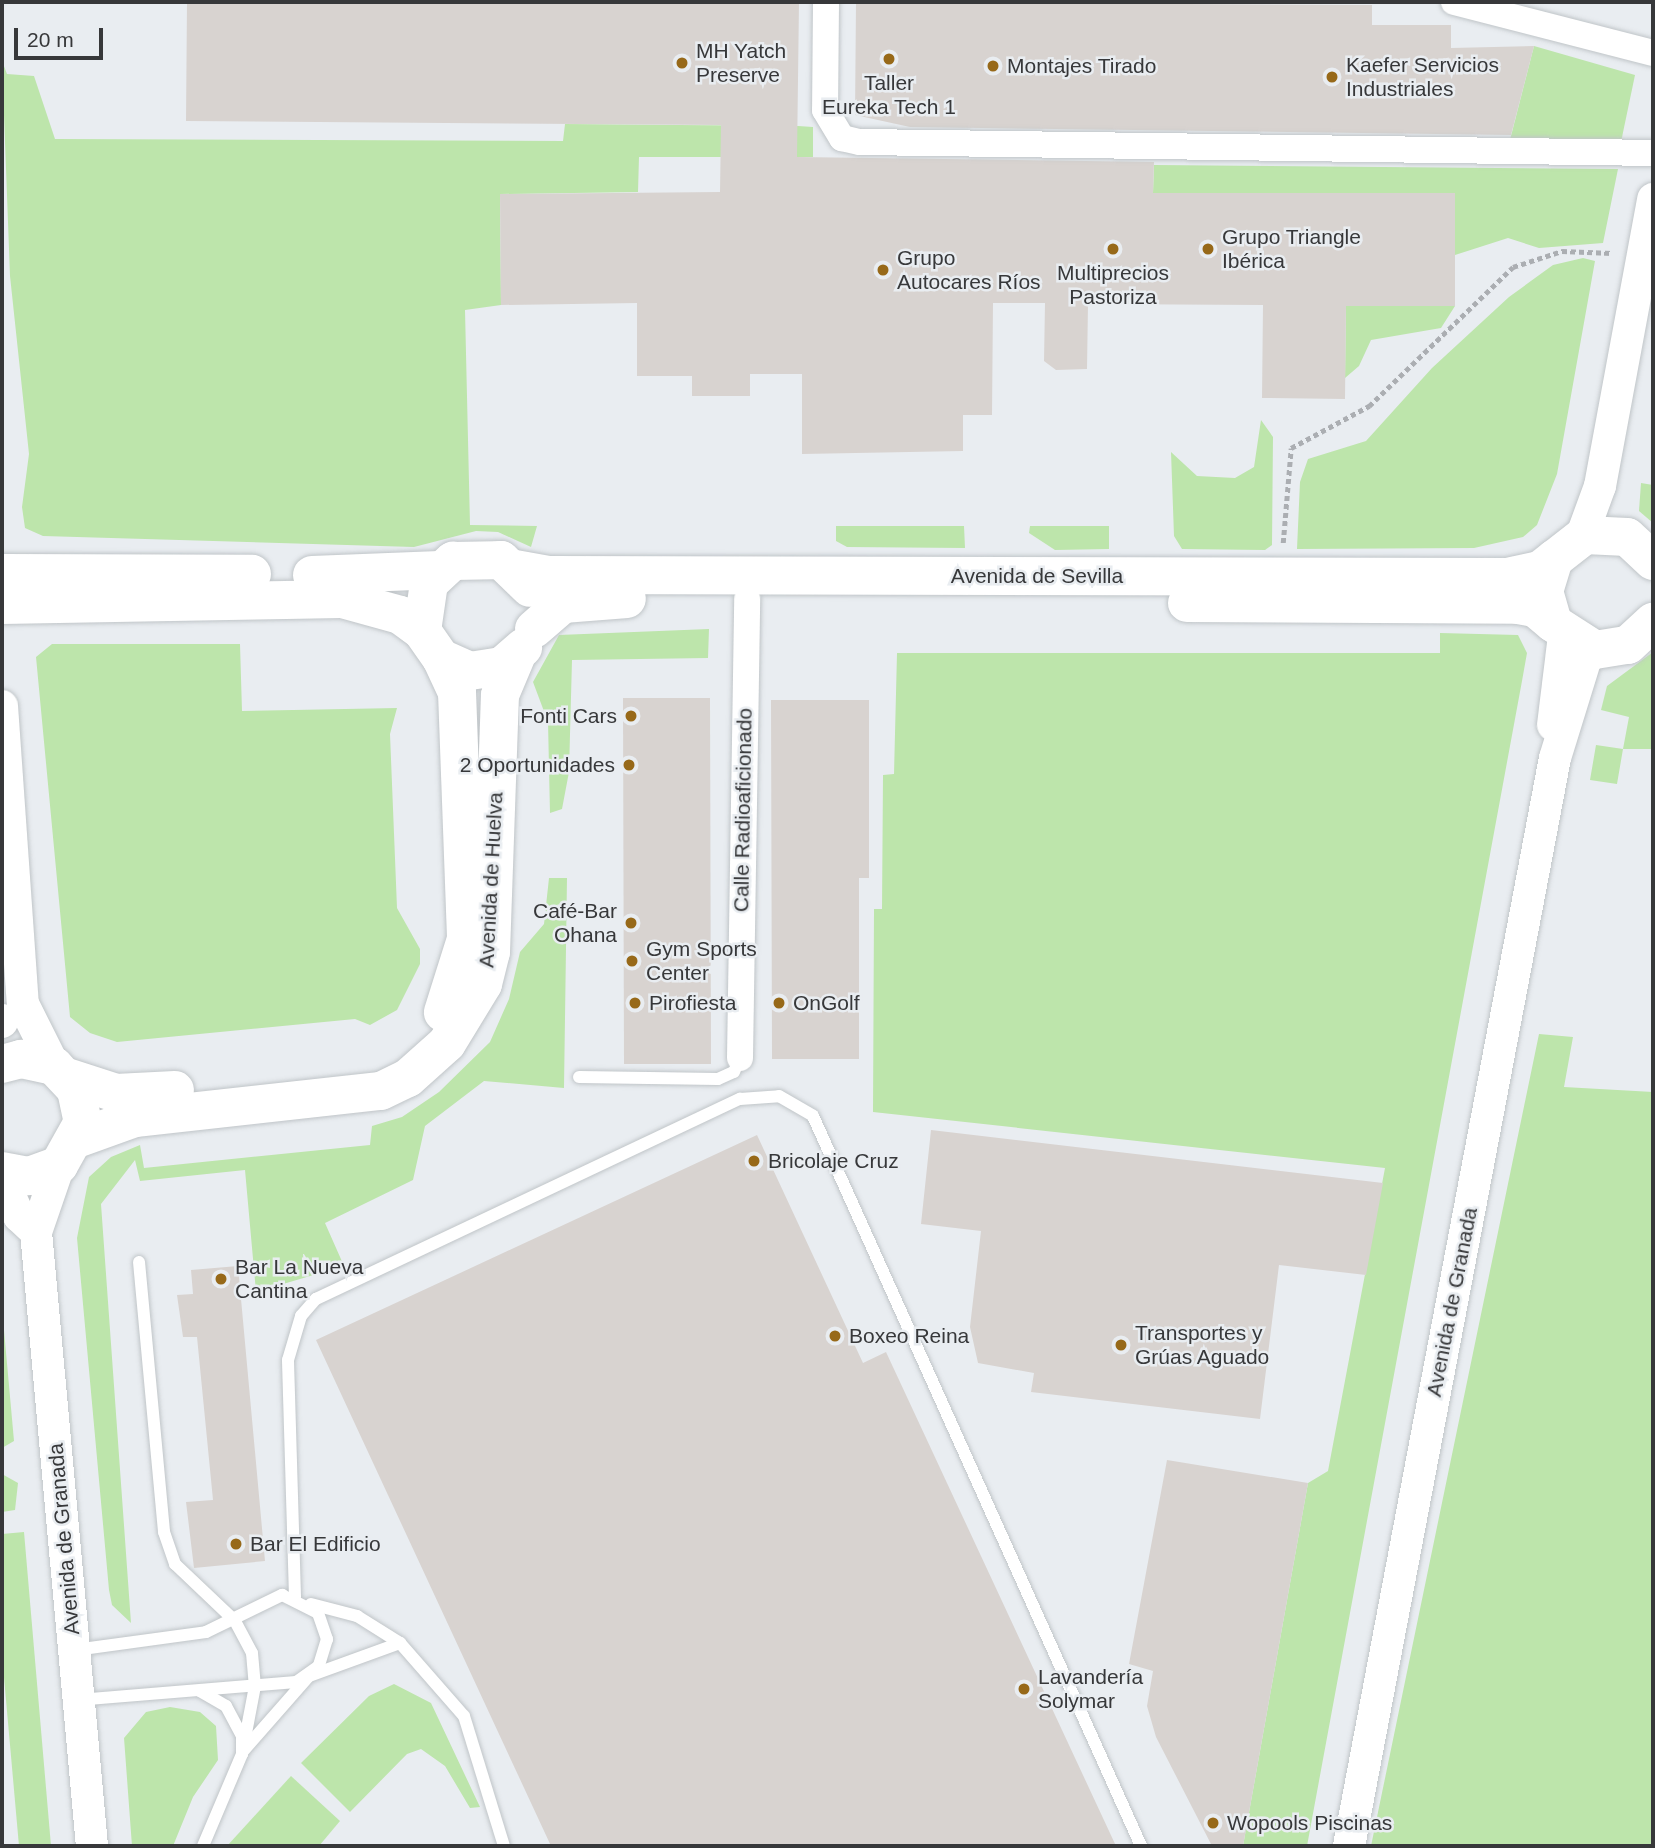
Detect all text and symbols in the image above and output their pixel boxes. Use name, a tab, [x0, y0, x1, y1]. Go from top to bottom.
scale bar	[18, 14, 107, 58]
text: 20 m	[27, 28, 74, 51]
place label: MH Yatch Preserve	[696, 38, 787, 88]
marker: Taller Eureka Tech 1	[881, 51, 897, 67]
place label: Kaefer Servicios Industriales	[1346, 52, 1499, 102]
place label: Montajes Tirado	[1007, 53, 1157, 79]
marker: MH Yatch Preserve	[674, 55, 690, 71]
marker: Montajes Tirado	[985, 58, 1001, 74]
marker: Kaefer Servicios Industriales	[1324, 69, 1340, 85]
place label: Taller Eureka Tech 1	[822, 70, 956, 120]
place label: Grupo Triangle Ibérica	[1222, 224, 1361, 274]
marker: Multiprecios Pastoriza	[1105, 241, 1121, 257]
marker: Grupo Triangle Ibérica	[1200, 241, 1216, 257]
place label: Grupo Autocares Ríos	[897, 245, 1041, 295]
place label: Multiprecios Pastoriza	[1057, 260, 1169, 310]
marker: Grupo Autocares Ríos	[875, 262, 891, 278]
street label: Avenida de Sevilla	[951, 563, 1123, 589]
place label: Fonti Cars	[520, 703, 617, 729]
marker: Fonti Cars	[623, 708, 639, 724]
street label: Calle Radioaficionado	[729, 708, 757, 912]
place label: 2 Oportunidades	[460, 752, 615, 778]
marker: 2 Oportunidades	[621, 757, 637, 773]
street label: Avenida de Huelva	[474, 792, 508, 968]
place label: Café-Bar Ohana	[533, 898, 617, 948]
marker: Café-Bar Ohana	[623, 915, 639, 931]
place label: Gym Sports Center	[646, 936, 757, 986]
marker: Gym Sports Center	[624, 953, 640, 969]
place label: Pirofiesta	[649, 990, 737, 1016]
place label: OnGolf	[793, 990, 860, 1016]
marker: Pirofiesta	[627, 995, 643, 1011]
marker: OnGolf	[771, 995, 787, 1011]
place label: Bricolaje Cruz	[768, 1148, 899, 1174]
marker: Bricolaje Cruz	[746, 1153, 762, 1169]
street label: Avenida de Granada	[1421, 1205, 1483, 1399]
place label: Bar La Nueva Cantina	[235, 1254, 363, 1304]
marker: Bar La Nueva Cantina	[213, 1271, 229, 1287]
place label: Transportes y Grúas Aguado	[1135, 1320, 1270, 1370]
place label: Boxeo Reina	[849, 1323, 969, 1349]
marker: Boxeo Reina	[827, 1328, 843, 1344]
marker: Transportes y Grúas Aguado	[1113, 1337, 1129, 1353]
street label: Avenida de Granada	[43, 1442, 85, 1636]
place label: Bar El Edificio	[250, 1531, 381, 1557]
marker: Bar El Edificio	[228, 1536, 244, 1552]
place label: Lavandería Solymar	[1038, 1664, 1143, 1714]
marker: Lavandería Solymar	[1016, 1681, 1032, 1697]
place label: Wopools Piscinas	[1227, 1810, 1392, 1836]
marker: Wopools Piscinas	[1205, 1815, 1221, 1831]

